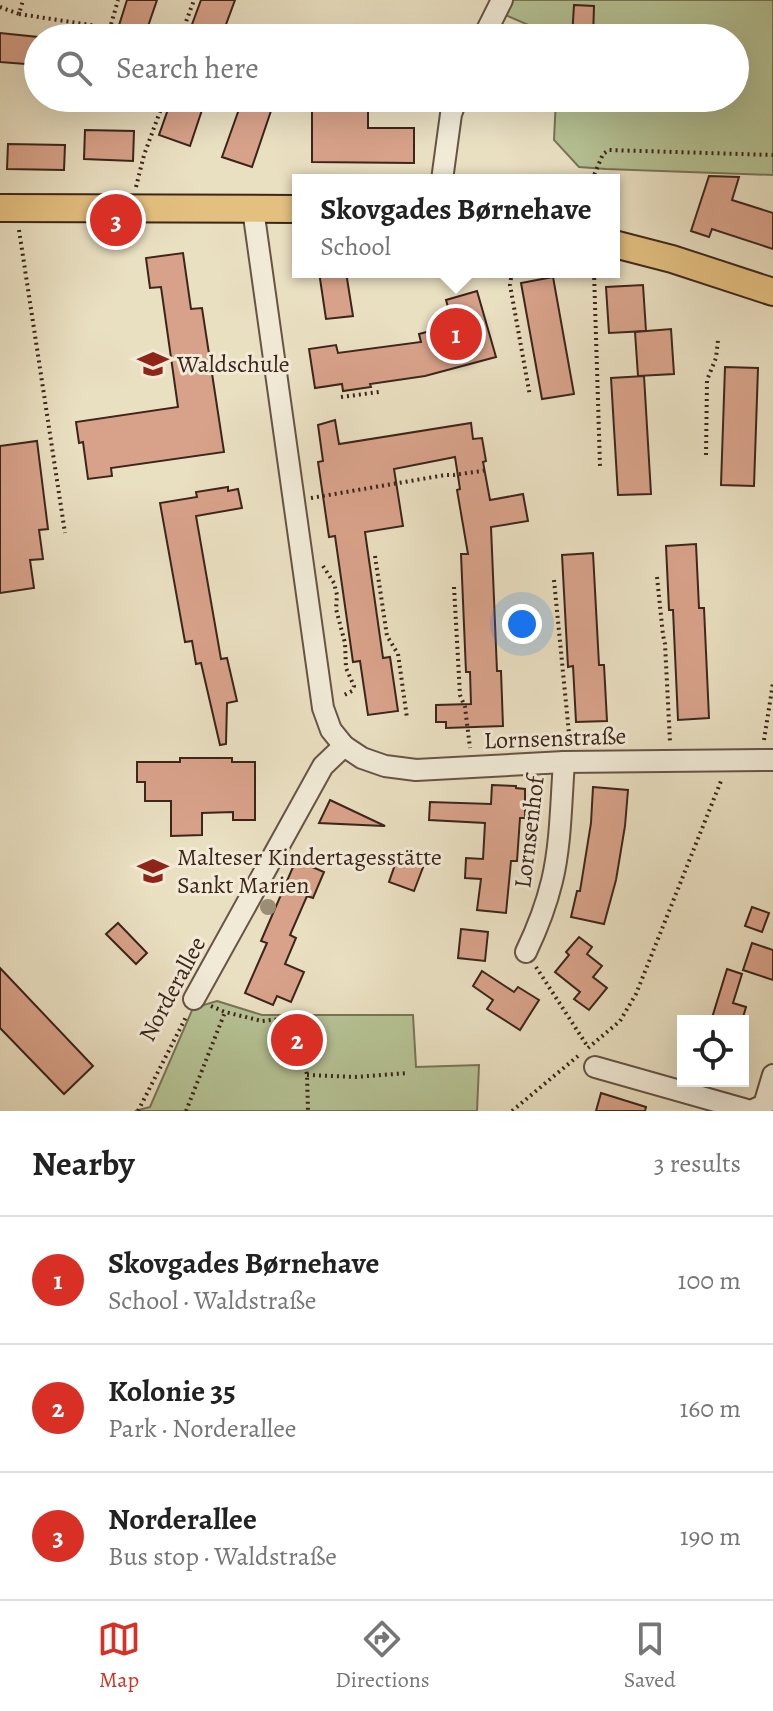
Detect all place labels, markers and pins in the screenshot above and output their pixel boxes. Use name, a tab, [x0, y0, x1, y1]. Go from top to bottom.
pin: 3	[90, 190, 142, 250]
pin: 1	[430, 304, 482, 364]
school or university icon: Waldschule	[136, 347, 170, 381]
place label: Waldschule	[176, 348, 290, 380]
place label: Malteser Kindertagesstätte Sankt Marien	[177, 841, 442, 901]
school or university icon: Malteser Kindertagesstätte Sankt Marien	[136, 854, 170, 888]
pin: 2	[271, 1010, 323, 1070]

